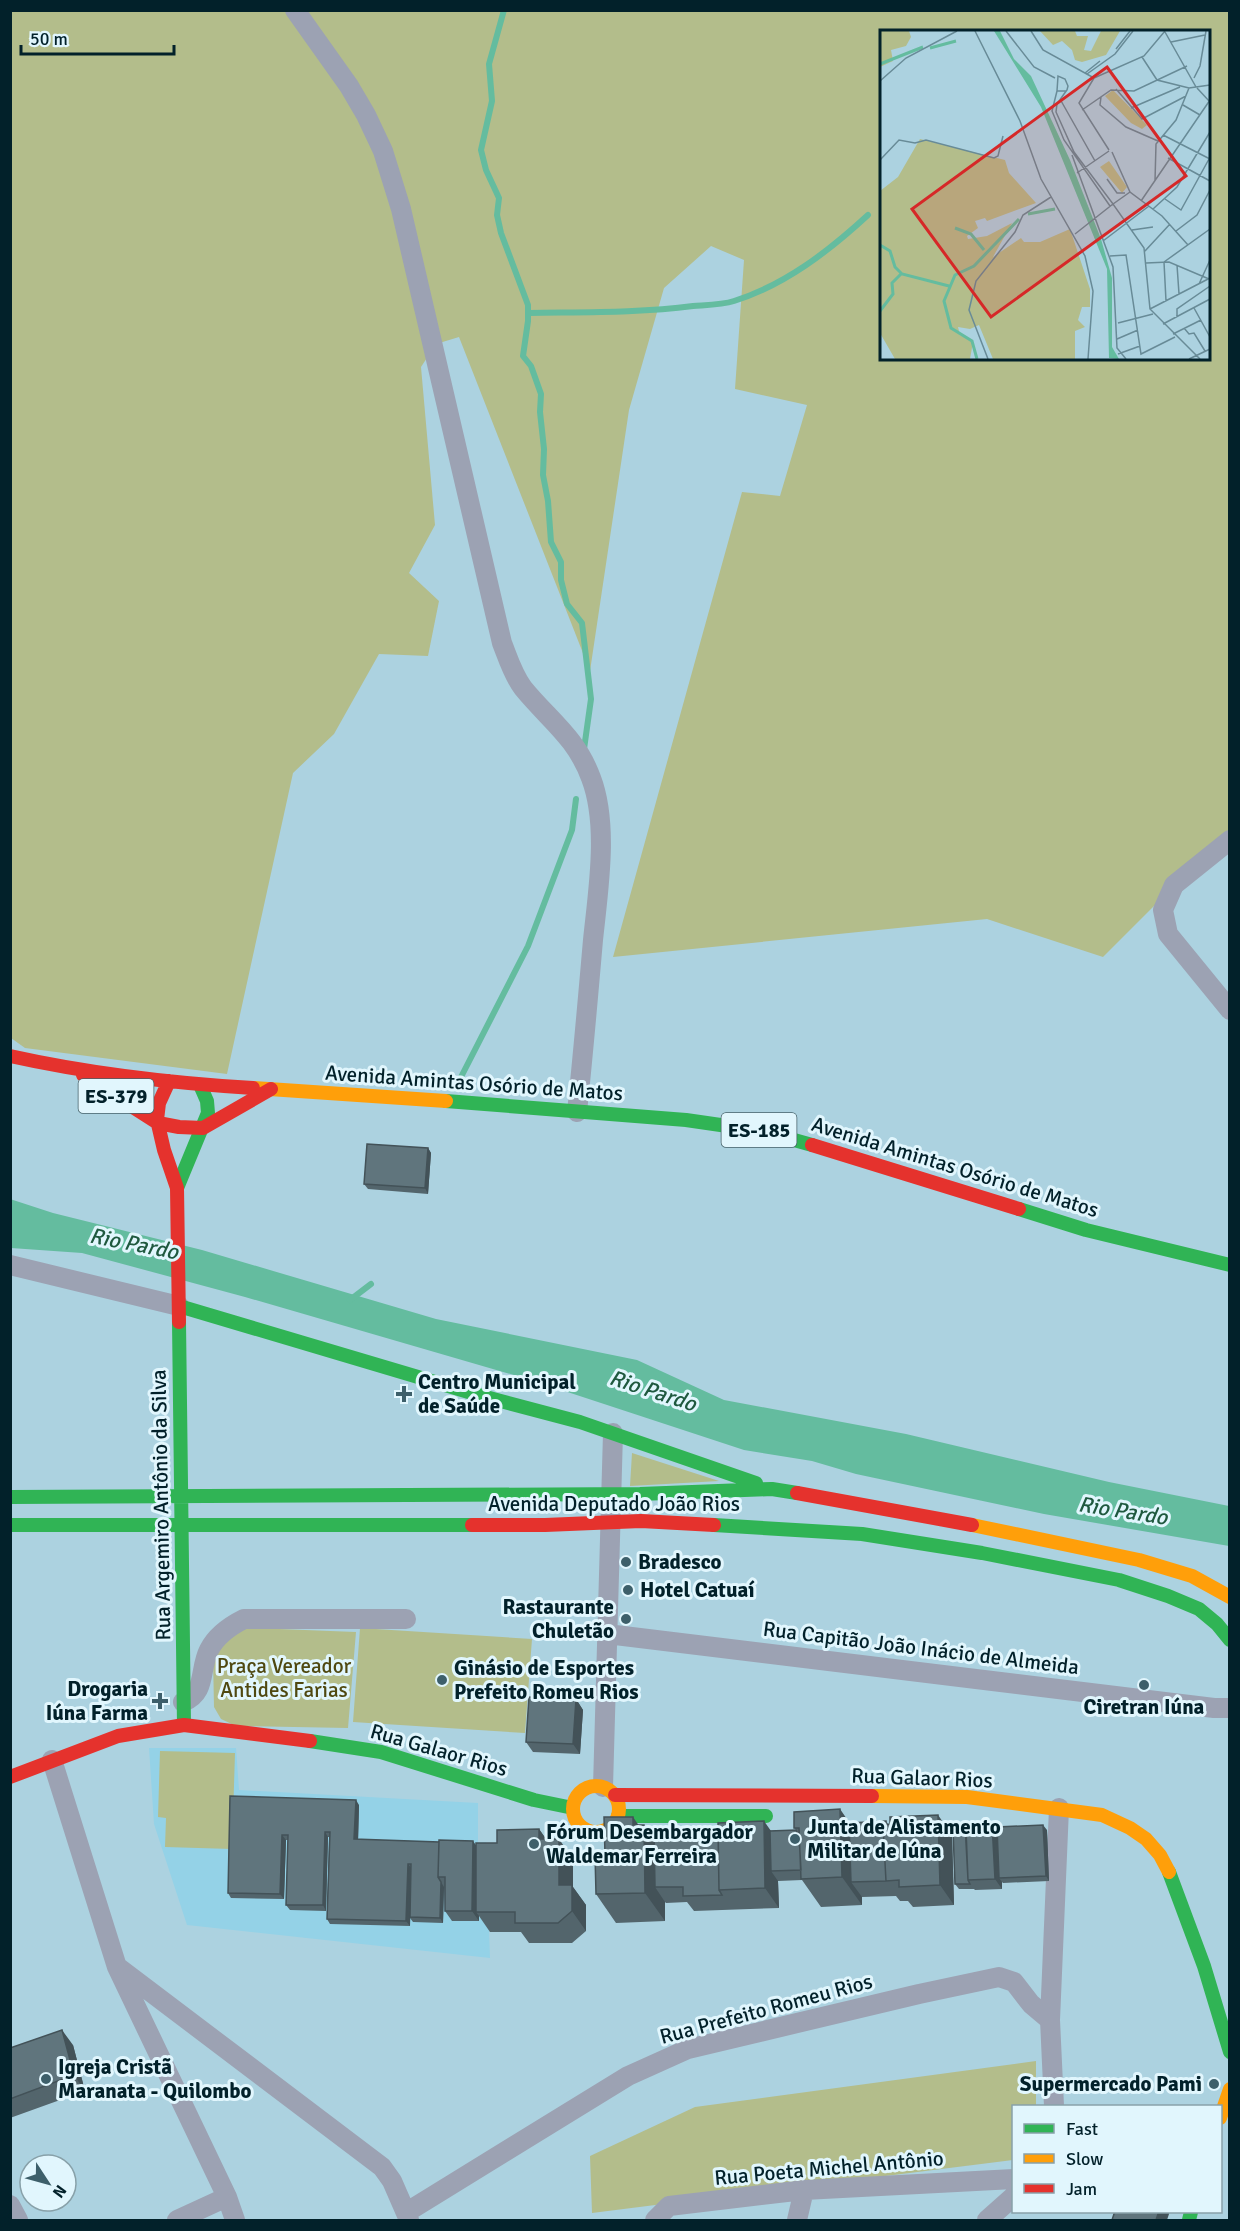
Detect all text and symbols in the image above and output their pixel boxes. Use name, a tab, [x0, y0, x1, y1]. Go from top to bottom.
scale bar	[21, 18, 174, 56]
text: 50 m	[30, 28, 68, 50]
inset map	[880, 30, 1210, 360]
street label: Avenida Amintas Osório de Matos	[324, 1060, 624, 1106]
road number: ES-379	[78, 1079, 154, 1113]
street label: Avenida Amintas Osório de Matos	[808, 1111, 1102, 1223]
road number: ES-185	[722, 1113, 796, 1147]
water label: Rio Pardo	[87, 1222, 182, 1266]
water label: Rio Pardo	[606, 1364, 701, 1418]
street label: Rua Argemiro Antônio da Silva	[146, 1369, 176, 1641]
place label: Centro Municipal de Saúde	[418, 1369, 576, 1419]
marker: Centro Municipal de Saúde	[395, 1385, 413, 1403]
water label: Rio Pardo	[1077, 1490, 1171, 1531]
street label: Avenida Deputado João Rios	[488, 1491, 740, 1517]
place label: Bradesco	[638, 1549, 721, 1575]
marker: Bradesco	[619, 1555, 633, 1569]
place label: Hotel Catuaí	[640, 1577, 755, 1603]
marker: Hotel Catuaí	[621, 1583, 635, 1597]
place label: Rastaurante Chuletão	[502, 1594, 614, 1644]
marker: Rastaurante Chuletão	[619, 1612, 633, 1626]
street label: Rua Capitão João Inácio de Almeida	[762, 1616, 1080, 1680]
park label: Praça Vereador Antides Farias	[217, 1653, 352, 1703]
place label: Ginásio de Esportes Prefeito Romeu Rios	[454, 1655, 638, 1705]
marker: Ginásio de Esportes Prefeito Romeu Rios	[435, 1673, 449, 1687]
place label: Drogaria Iúna Farma	[46, 1676, 148, 1726]
marker: Ciretran Iúna	[1137, 1678, 1151, 1692]
marker: Drogaria Iúna Farma	[153, 1694, 167, 1708]
place label: Ciretran Iúna	[1084, 1694, 1205, 1720]
street label: Rua Galaor Rios	[367, 1718, 511, 1782]
street label: Rua Galaor Rios	[851, 1763, 993, 1793]
place label: Junta de Alistamento Militar de Iúna	[807, 1814, 1001, 1864]
place label: Fórum Desembargador Waldemar Ferreira	[546, 1819, 753, 1869]
marker: Junta de Alistamento Militar de Iúna	[788, 1832, 802, 1846]
marker: Fórum Desembargador Waldemar Ferreira	[527, 1837, 541, 1851]
street label: Rua Prefeito Romeu Rios	[657, 1968, 875, 2050]
place label: Igreja Cristã Maranata - Quilombo	[58, 2054, 251, 2104]
place label: Supermercado Pami	[1020, 2071, 1202, 2097]
marker: Igreja Cristã Maranata - Quilombo	[39, 2072, 53, 2086]
marker: Supermercado Pami	[1207, 2077, 1221, 2091]
legend	[1012, 2105, 1222, 2213]
text: Fast	[1066, 2118, 1098, 2140]
street label: Rua Poeta Michel Antônio	[713, 2145, 945, 2191]
text: Slow	[1066, 2148, 1103, 2170]
north arrow	[18, 2153, 78, 2213]
text: Jam	[1066, 2178, 1097, 2200]
text: N	[48, 2181, 71, 2202]

